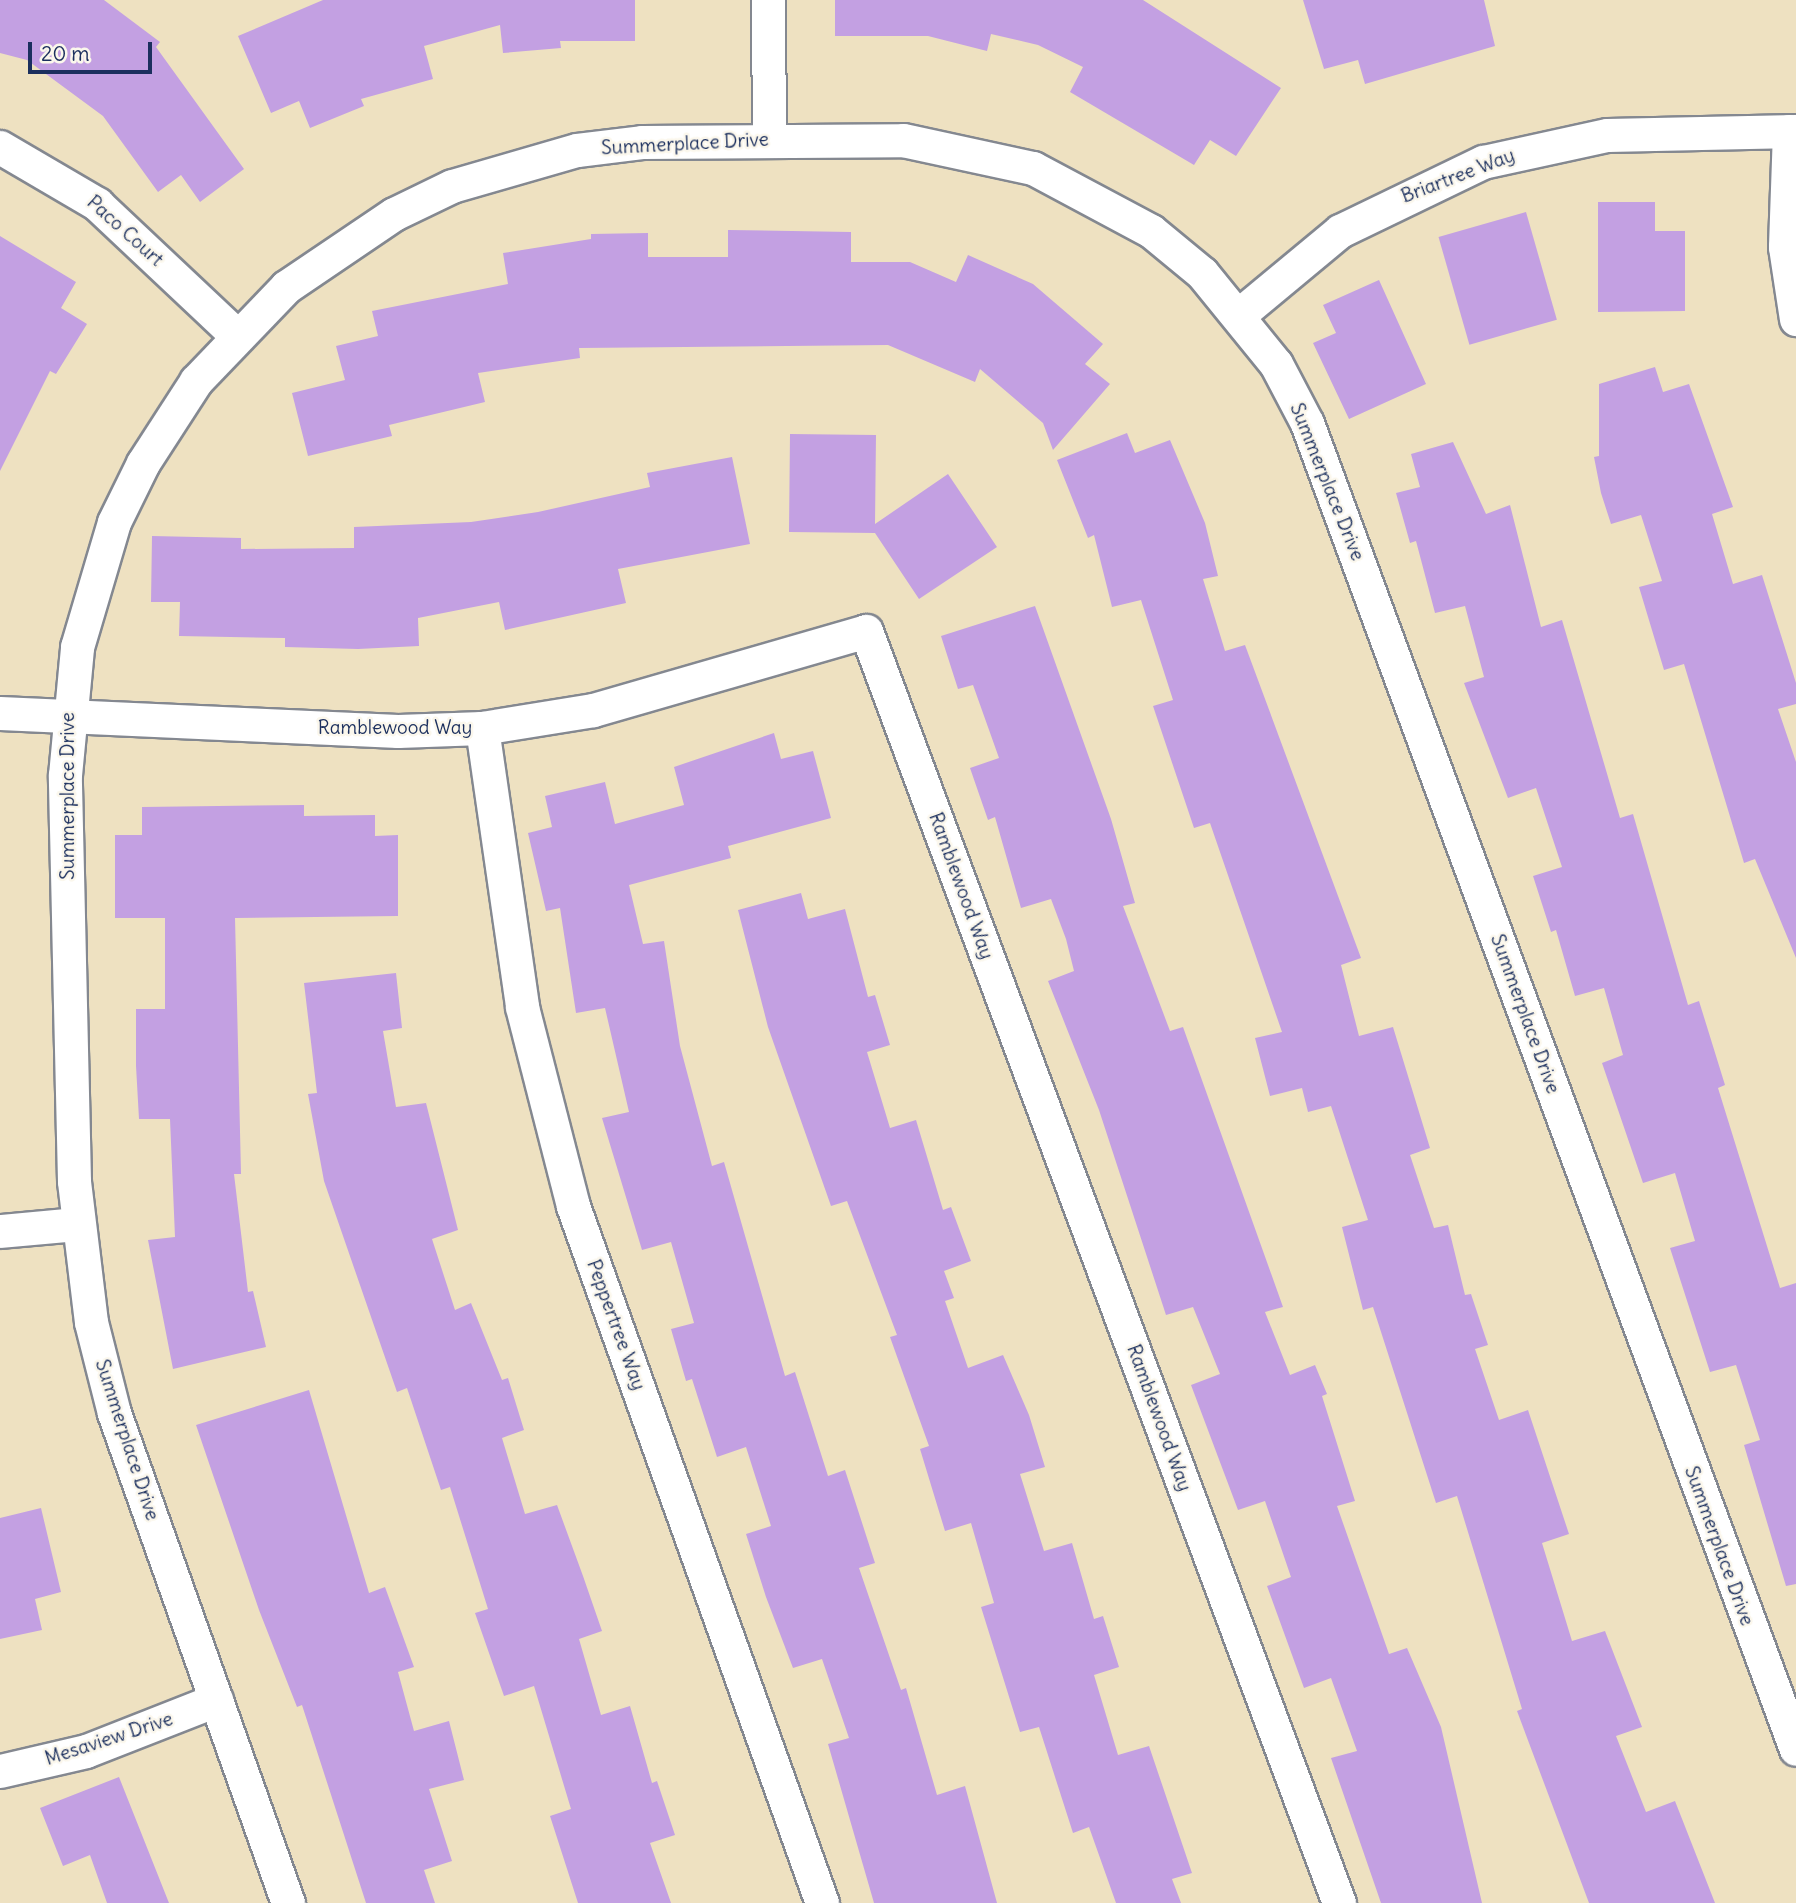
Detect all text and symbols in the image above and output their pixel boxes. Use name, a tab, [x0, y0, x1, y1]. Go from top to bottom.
scale bar	[32, 28, 156, 72]
text: 20 m	[41, 40, 90, 67]
street label: Summerplace Drive	[601, 128, 769, 160]
street label: Briartree Way	[1398, 144, 1518, 208]
street label: Paco Court	[82, 191, 168, 271]
street label: Summerplace Drive	[1285, 400, 1369, 564]
street label: Summerplace Drive	[57, 712, 79, 880]
street label: Ramblewood Way	[318, 717, 472, 739]
street label: Ramblewood Way	[924, 809, 998, 963]
street label: Summerplace Drive	[1486, 931, 1564, 1097]
street label: Peppertree Way	[582, 1257, 650, 1393]
street label: Ramblewood Way	[1122, 1341, 1196, 1495]
street label: Summerplace Drive	[90, 1357, 164, 1523]
street label: Summerplace Drive	[1680, 1463, 1758, 1629]
street label: Mesaview Drive	[42, 1708, 176, 1770]

